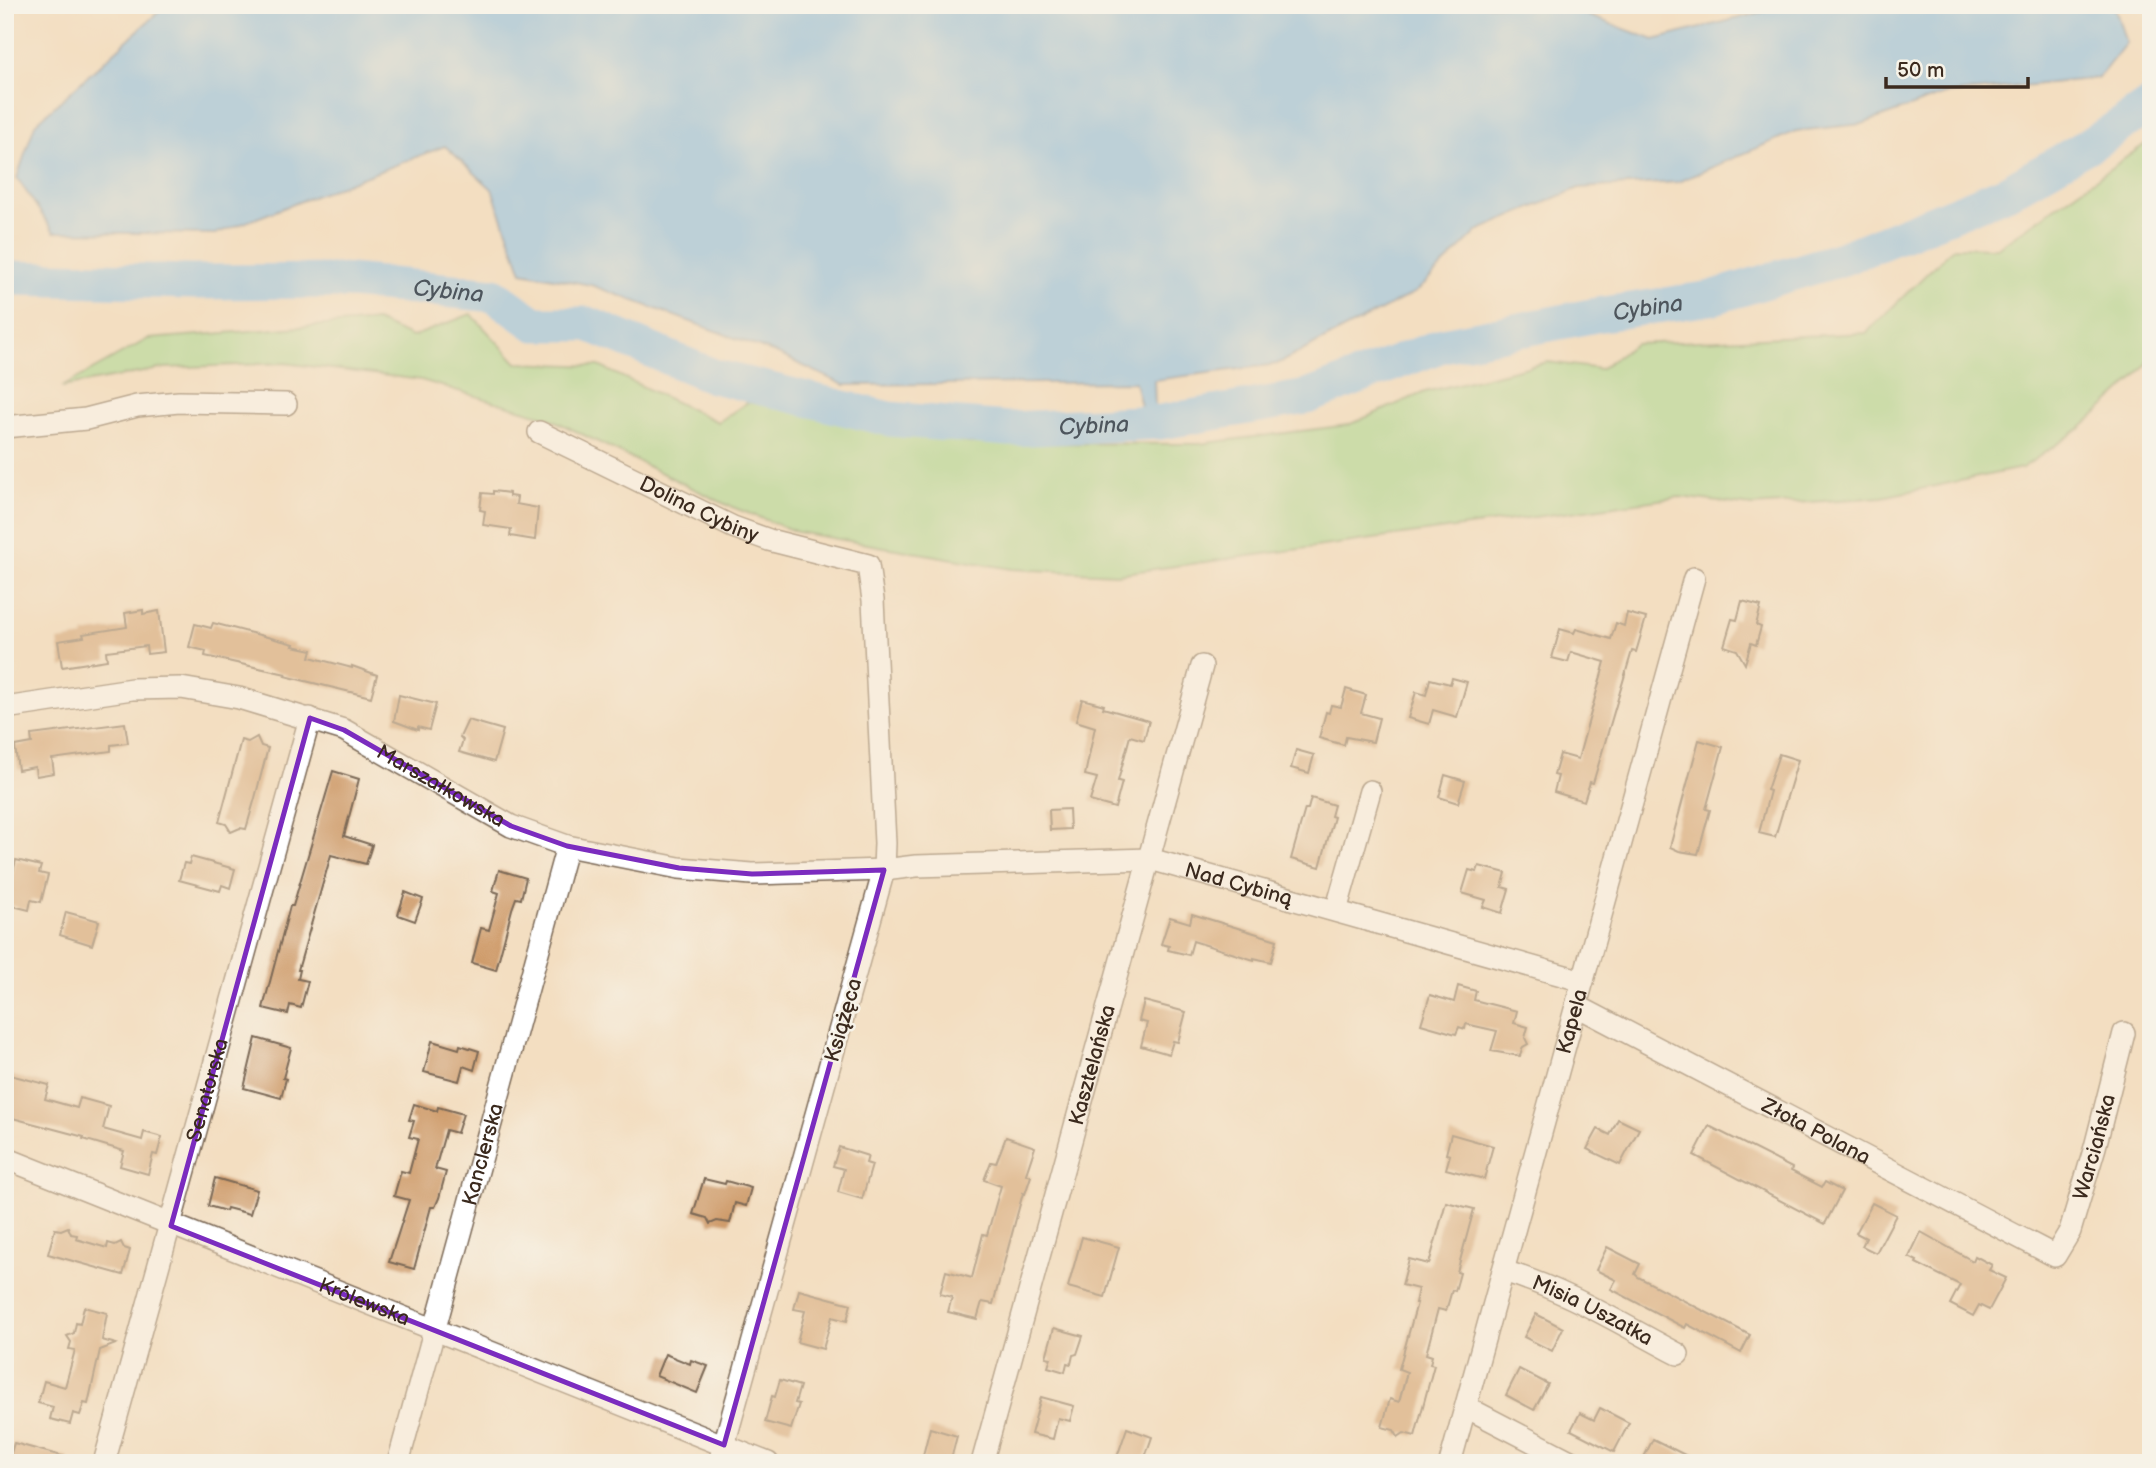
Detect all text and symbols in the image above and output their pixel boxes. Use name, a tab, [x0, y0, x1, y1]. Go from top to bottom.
scale bar	[1886, 46, 2028, 90]
text: 50 m	[1897, 58, 1944, 83]
water label: Cybina	[412, 274, 485, 309]
water label: Cybina	[1611, 289, 1685, 327]
water label: Cybina	[1058, 410, 1130, 442]
street label: Dolina Cybiny	[635, 471, 762, 548]
street label: Marszałkowska	[372, 739, 510, 833]
street label: Nad Cybiną	[1182, 857, 1296, 912]
street label: Książęca	[820, 975, 867, 1065]
street label: Kapela	[1551, 986, 1593, 1057]
street label: Kasztelańska	[1064, 1002, 1121, 1128]
street label: Senatorska	[181, 1035, 234, 1145]
street label: Złota Polana	[1757, 1092, 1874, 1170]
street label: Warciańska	[2068, 1092, 2121, 1203]
street label: Kanclerska	[457, 1101, 509, 1208]
street label: Misia Uszatka	[1529, 1270, 1657, 1351]
street label: Królewska	[315, 1273, 413, 1332]

